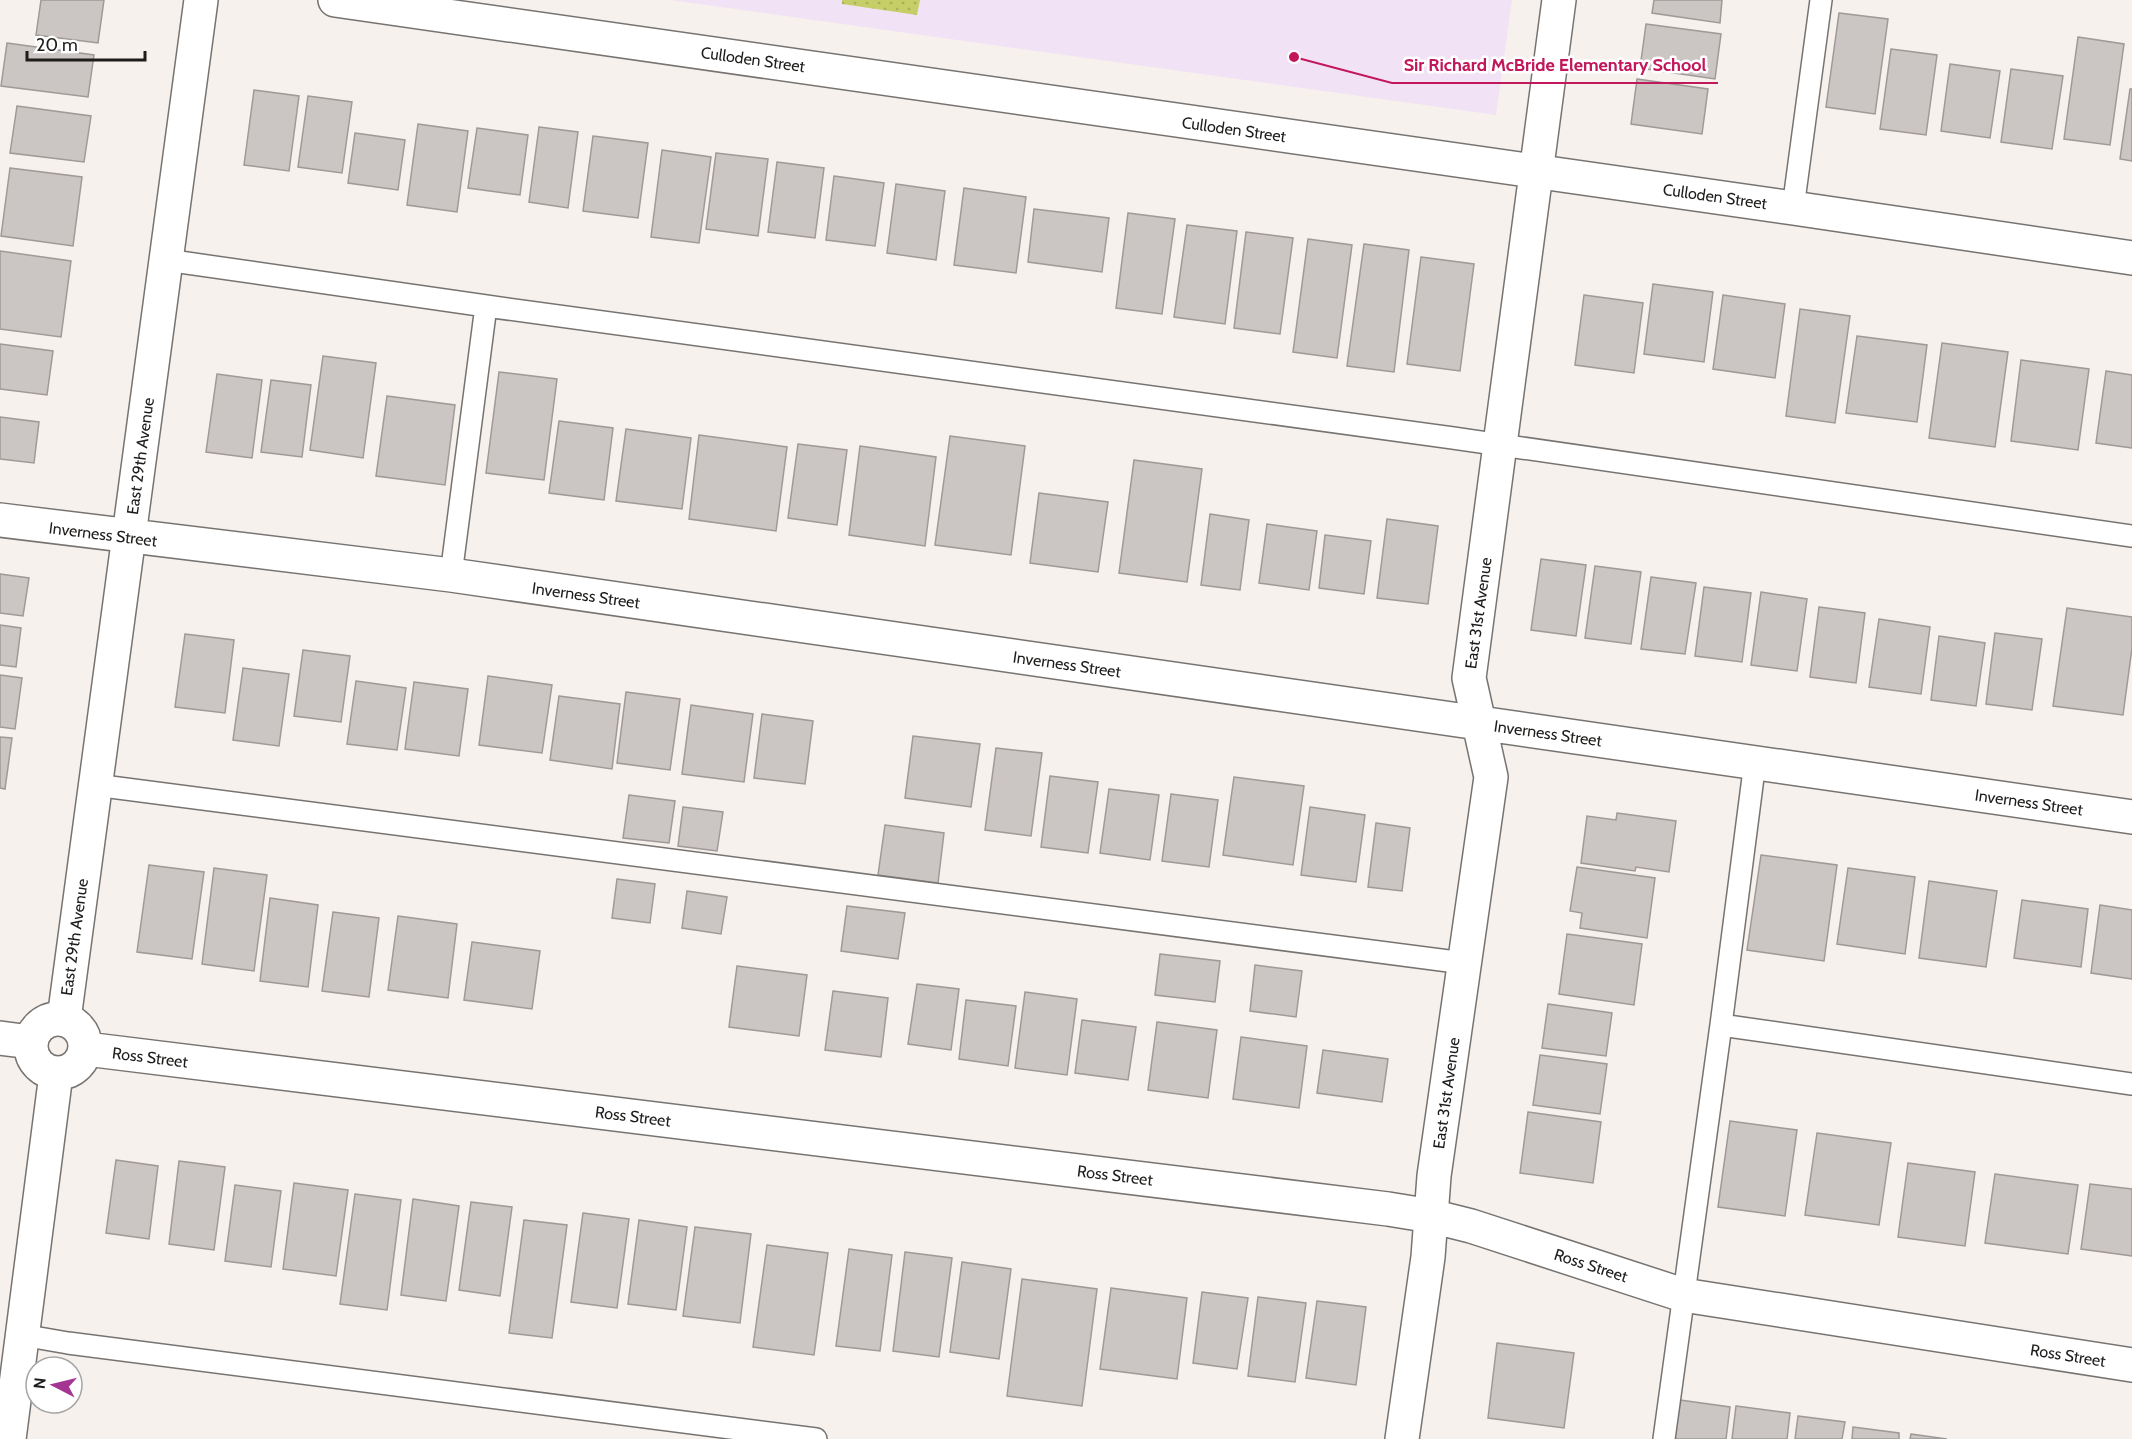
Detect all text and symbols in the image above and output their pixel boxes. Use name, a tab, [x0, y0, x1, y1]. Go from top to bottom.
scale bar	[27, 24, 146, 62]
text: 20 m	[36, 34, 78, 56]
street label: Culloden Street	[700, 43, 807, 76]
callout: Sir Richard McBride Elementary School	[1392, 47, 1718, 83]
text: Sir Richard McBride Elementary School	[1404, 54, 1707, 76]
street label: Culloden Street	[1181, 113, 1288, 146]
street label: Culloden Street	[1662, 180, 1769, 213]
street label: East 29th Avenue	[123, 396, 158, 516]
street label: Inverness Street	[48, 518, 159, 551]
street label: East 31st Avenue	[1461, 556, 1496, 670]
street label: Inverness Street	[531, 579, 642, 613]
street label: Inverness Street	[1012, 648, 1123, 682]
street label: Inverness Street	[1493, 717, 1604, 751]
street label: Inverness Street	[1974, 786, 2085, 820]
street label: East 29th Avenue	[57, 877, 92, 997]
street label: East 31st Avenue	[1429, 1036, 1464, 1150]
street label: Ross Street	[111, 1043, 189, 1072]
street label: Ross Street	[594, 1102, 672, 1131]
street label: Ross Street	[1076, 1161, 1154, 1190]
street label: Ross Street	[1552, 1245, 1631, 1286]
street label: Ross Street	[2029, 1340, 2108, 1371]
north arrow	[24, 1355, 84, 1415]
text: N	[29, 1376, 50, 1390]

